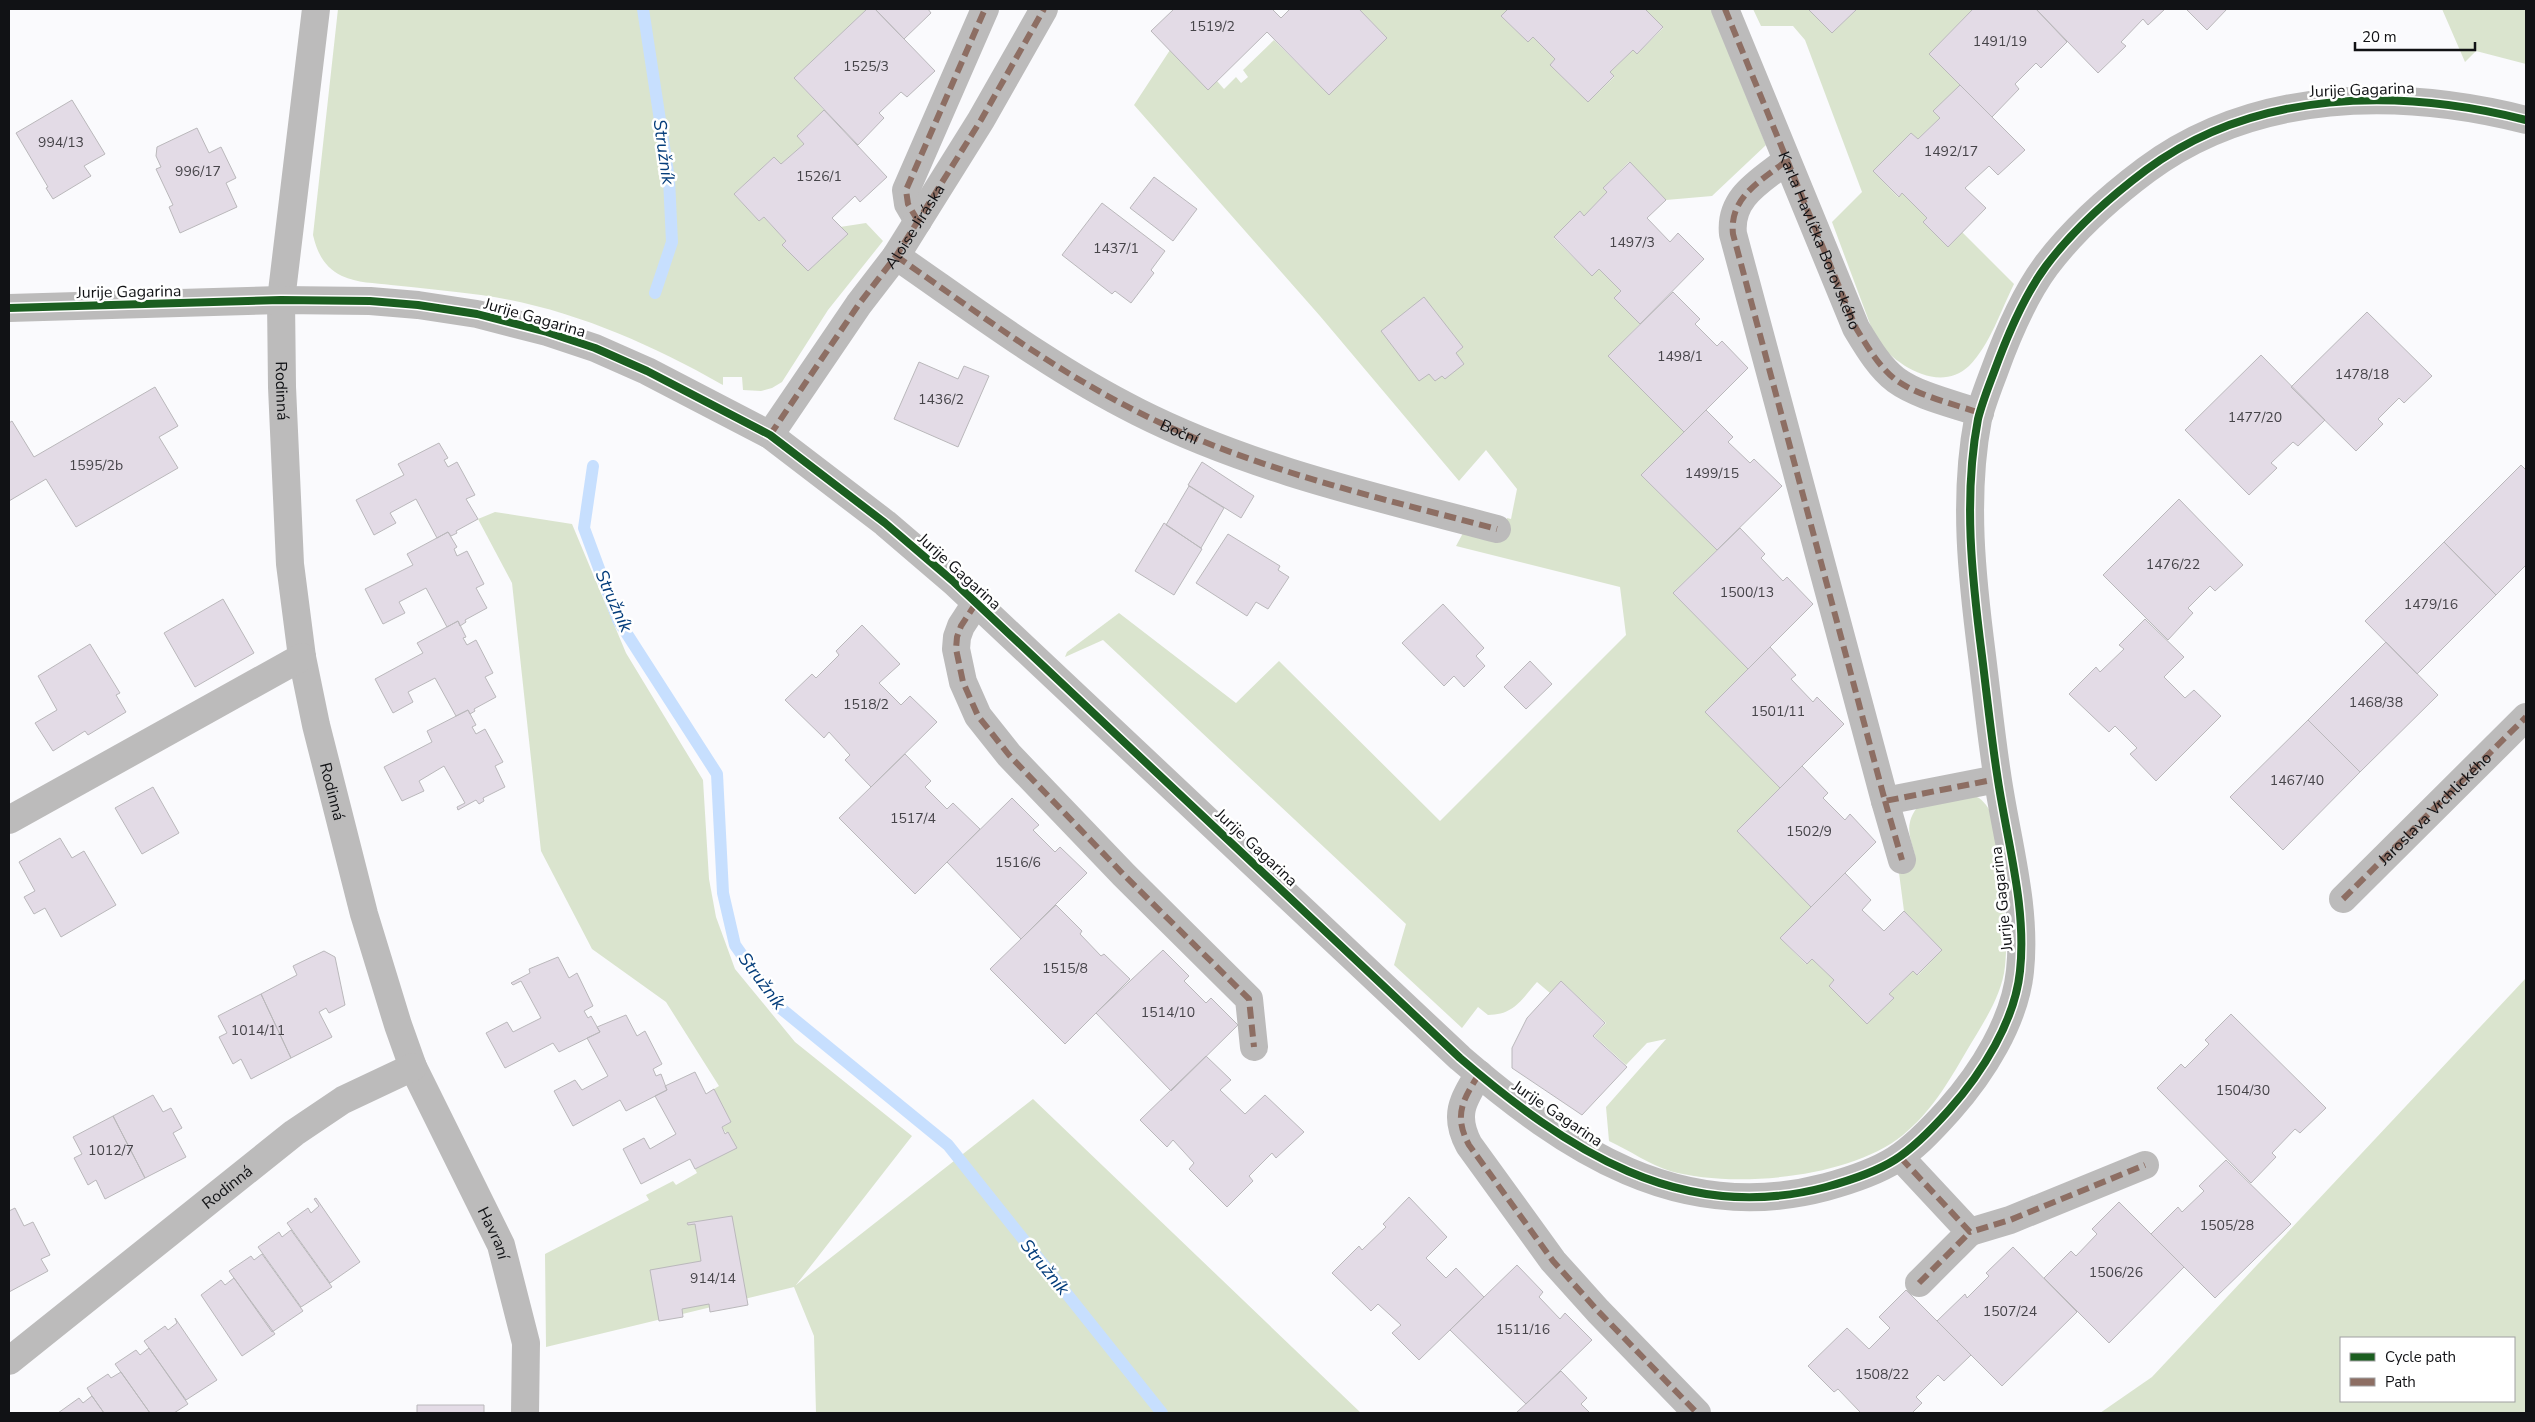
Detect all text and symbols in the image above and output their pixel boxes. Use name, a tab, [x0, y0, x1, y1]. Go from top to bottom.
house number: 1519/2	[1189, 17, 1235, 36]
scale bar	[2355, 20, 2475, 52]
text: 20 m	[2362, 27, 2397, 47]
house number: 1491/19	[1973, 32, 2027, 51]
house number: 1525/3	[843, 57, 889, 76]
street label: Jurije Gagarina	[2308, 77, 2415, 103]
water label: Stružník	[648, 118, 681, 187]
house number: 994/13	[38, 133, 84, 152]
house number: 1492/17	[1924, 142, 1978, 161]
street label: Karla Havlíčka Borovského	[1773, 148, 1866, 333]
house number: 996/17	[175, 162, 221, 181]
house number: 1526/1	[796, 167, 842, 186]
street label: Aloise Jiráska	[880, 180, 950, 274]
house number: 1497/3	[1609, 233, 1655, 252]
house number: 1437/1	[1093, 239, 1139, 258]
street label: Jurije Gagarina	[75, 280, 182, 304]
street label: Jurije Gagarina	[480, 293, 588, 343]
house number: 1498/1	[1657, 347, 1703, 366]
street label: Rodinná	[270, 361, 294, 421]
house number: 1478/18	[2335, 365, 2389, 384]
house number: 1436/2	[918, 390, 964, 409]
house number: 1477/20	[2228, 408, 2282, 427]
street label: Boční	[1156, 414, 1203, 451]
house number: 1595/2b	[69, 456, 123, 475]
house number: 1499/15	[1685, 464, 1739, 483]
street label: Jurije Gagarina	[912, 528, 1006, 615]
house number: 1476/22	[2146, 555, 2200, 574]
water label: Stružník	[590, 566, 639, 637]
house number: 1500/13	[1720, 583, 1774, 602]
house number: 1479/16	[2404, 595, 2458, 614]
house number: 1468/38	[2349, 693, 2403, 712]
house number: 1518/2	[843, 695, 889, 714]
house number: 1501/11	[1751, 702, 1805, 721]
street label: Jaroslava Vrchlického	[2373, 747, 2497, 871]
street label: Rodinná	[314, 760, 350, 823]
house number: 1467/40	[2270, 771, 2324, 790]
street label: Jurije Gagarina	[1210, 803, 1302, 892]
house number: 1517/4	[890, 809, 936, 828]
house number: 1502/9	[1786, 822, 1832, 841]
street label: Jurije Gagarina	[1986, 846, 2019, 953]
house number: 1516/6	[995, 853, 1041, 872]
water label: Stružník	[733, 947, 792, 1015]
house number: 1515/8	[1042, 959, 1088, 978]
house number: 1514/10	[1141, 1003, 1195, 1022]
house number: 1014/11	[231, 1021, 285, 1040]
street label: Jurije Gagarina	[1507, 1075, 1607, 1152]
house number: 1504/30	[2216, 1081, 2270, 1100]
house number: 1012/7	[88, 1141, 134, 1160]
street label: Rodinná	[198, 1160, 257, 1215]
street label: Havraní	[472, 1203, 515, 1263]
house number: 1505/28	[2200, 1216, 2254, 1235]
water label: Stružník	[1015, 1234, 1076, 1301]
house number: 1506/26	[2089, 1263, 2143, 1282]
house number: 914/14	[690, 1269, 736, 1288]
house number: 1507/24	[1983, 1302, 2037, 1321]
house number: 1511/16	[1496, 1320, 1550, 1339]
legend	[2340, 1337, 2515, 1402]
text: Cycle path	[2385, 1347, 2456, 1367]
house number: 1508/22	[1855, 1365, 1909, 1384]
text: Path	[2385, 1372, 2416, 1392]

